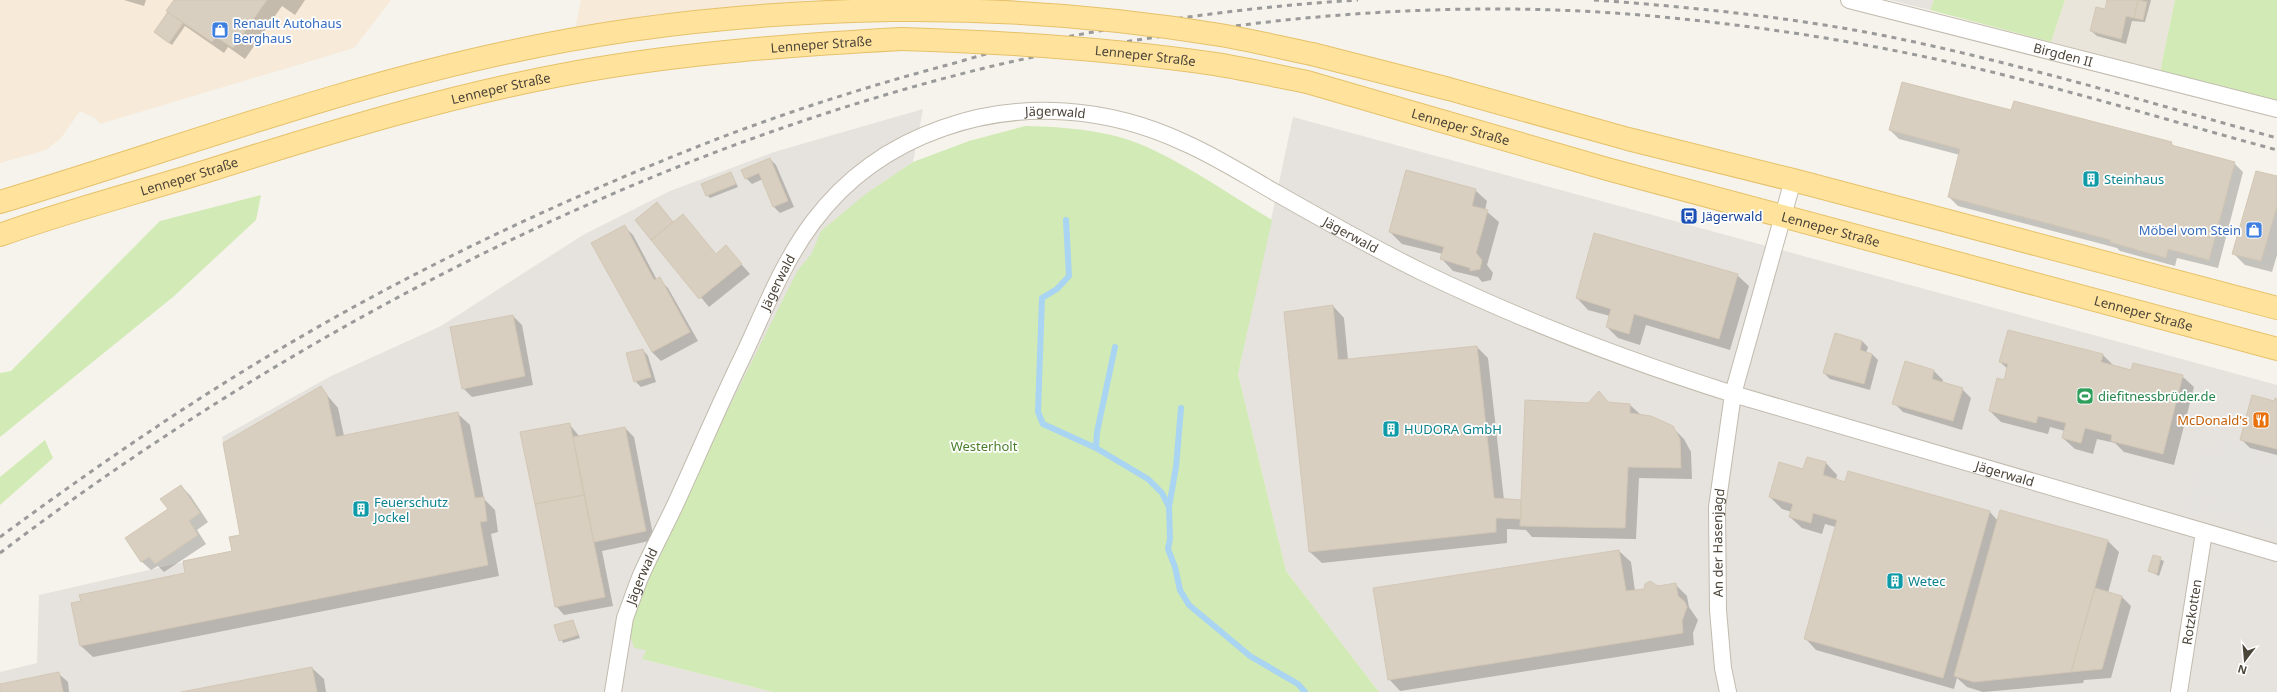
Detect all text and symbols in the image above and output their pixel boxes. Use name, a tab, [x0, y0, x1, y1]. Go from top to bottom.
place label: Renault Autohaus Berghaus	[233, 14, 342, 47]
shop icon: Renault Autohaus Berghaus	[210, 20, 230, 40]
street label: Lenneper Straße	[770, 32, 873, 57]
street label: Birgden II	[2032, 38, 2095, 71]
street label: Lenneper Straße	[1094, 41, 1197, 70]
street label: Lenneper Straße	[449, 68, 552, 108]
street label: Jägerwald	[1023, 102, 1086, 122]
street label: Lenneper Straße	[1409, 104, 1512, 149]
street label: Lenneper Straße	[138, 153, 240, 200]
building icon: Steinhaus	[2081, 169, 2101, 189]
place label: Steinhaus	[2104, 170, 2164, 188]
bus stop icon: Jägerwald	[1679, 206, 1699, 226]
place label: Jägerwald	[1700, 207, 1762, 225]
street label: Lenneper Straße	[1779, 207, 1882, 251]
street label: Jägerwald	[1318, 211, 1382, 257]
shop icon: Möbel vom Stein	[2244, 220, 2264, 240]
place label: Möbel vom Stein	[2139, 221, 2241, 239]
street label: Jägerwald	[755, 251, 799, 315]
street label: Lenneper Straße	[2092, 291, 2195, 335]
sports icon: diefitnessbrüder.de	[2075, 386, 2095, 406]
place label: diefitnessbrüder.de	[2098, 387, 2216, 405]
restaurant icon: McDonald's	[2251, 410, 2271, 430]
place label: McDonald's	[2177, 411, 2248, 429]
building icon: HUDORA GmbH	[1381, 419, 1401, 439]
place label: HUDORA GmbH	[1404, 420, 1502, 438]
park label: Westerholt	[951, 437, 1018, 455]
street label: Jägerwald	[1971, 456, 2036, 491]
street label: An der Hasenjagd	[1708, 487, 1729, 597]
place label: Feuerschutz Jockel	[372, 493, 448, 526]
building icon: Feuerschutz Jockel	[351, 499, 371, 519]
street label: Jägerwald	[621, 545, 662, 609]
building icon: Wetec	[1885, 571, 1905, 591]
place label: Wetec	[1908, 572, 1945, 590]
street label: Rotzkotten	[2177, 578, 2206, 646]
north arrow	[2225, 640, 2265, 680]
text: N	[2236, 662, 2248, 679]

